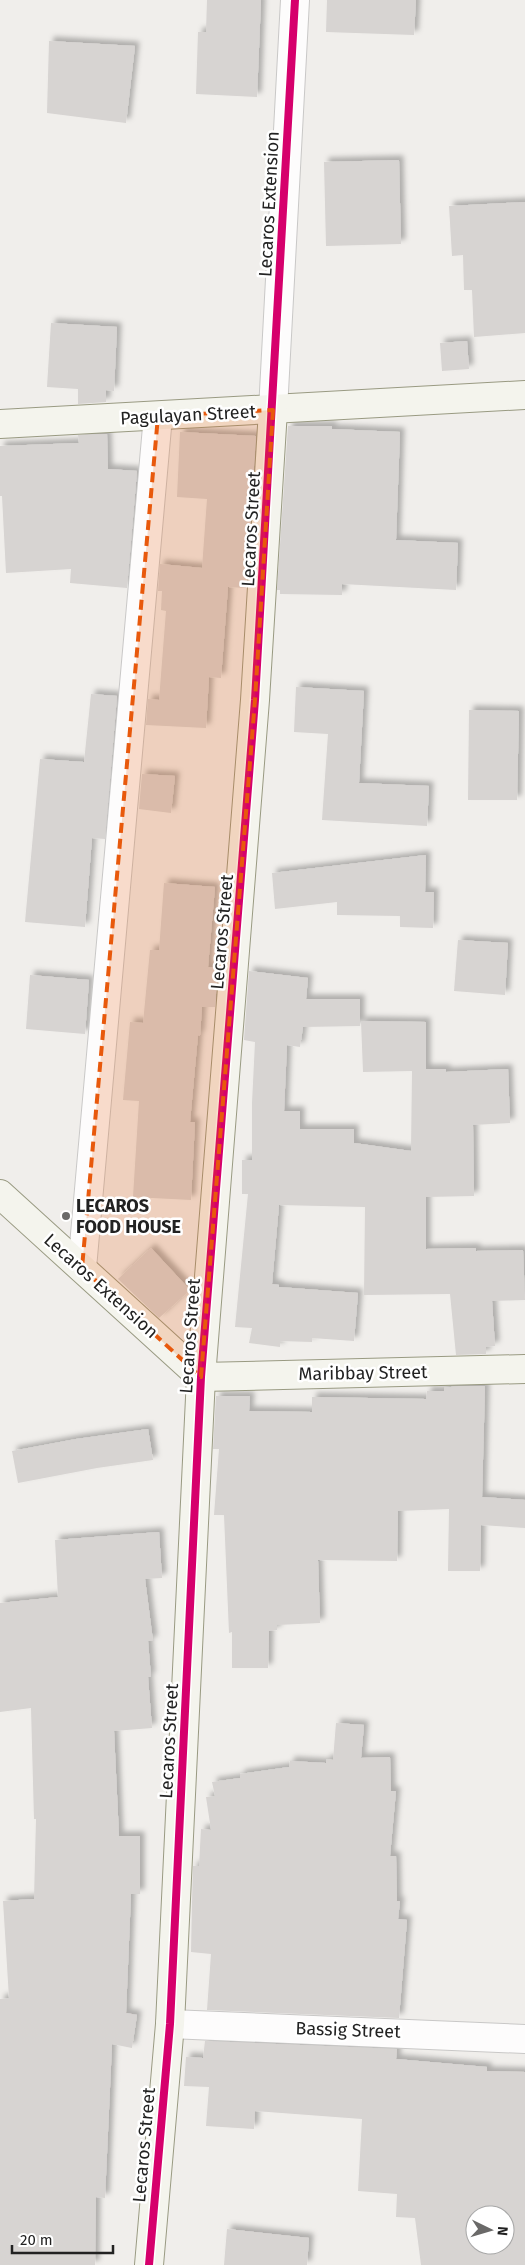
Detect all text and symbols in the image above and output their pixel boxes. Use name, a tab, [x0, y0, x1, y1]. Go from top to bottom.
street label: Lecaros Extension	[254, 130, 284, 278]
street label: Pagulayan Street	[120, 400, 257, 430]
street label: Lecaros Street	[237, 470, 265, 587]
street label: Lecaros Street	[206, 873, 238, 990]
place label: LECAROS FOOD HOUSE	[76, 1195, 181, 1238]
marker: LECAROS FOOD HOUSE	[60, 1210, 72, 1222]
street label: Lecaros Extension	[39, 1229, 163, 1343]
street label: Lecaros Street	[175, 1277, 205, 1394]
street label: Maribbay Street	[298, 1361, 428, 1385]
street label: Lecaros Street	[155, 1682, 183, 1799]
street label: Bassig Street	[295, 2017, 401, 2043]
street label: Lecaros Street	[128, 2086, 160, 2203]
north arrow	[465, 2205, 515, 2255]
scale bar	[12, 2222, 114, 2254]
text: N	[494, 2226, 511, 2236]
text: 20 m	[20, 2231, 53, 2249]

